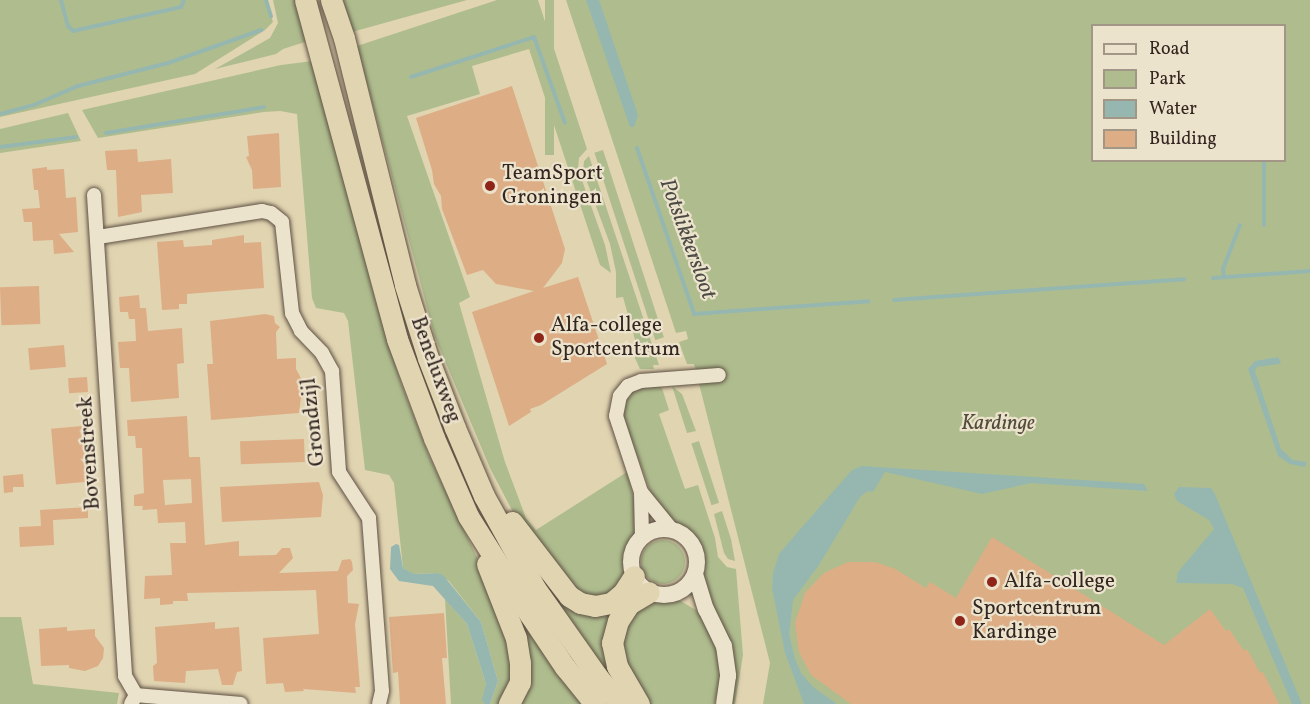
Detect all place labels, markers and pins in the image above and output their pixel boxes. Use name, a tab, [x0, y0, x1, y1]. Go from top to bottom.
place label: TeamSport Groningen	[502, 161, 603, 211]
marker: TeamSport Groningen	[483, 179, 497, 193]
place label: Alfa-college Sportcentrum	[551, 313, 680, 363]
marker: Alfa-college Sportcentrum	[532, 331, 546, 345]
place label: Alfa-college	[1004, 569, 1115, 595]
marker: Alfa-college	[985, 575, 999, 589]
place label: Sportcentrum Kardinge	[972, 596, 1101, 646]
marker: Sportcentrum Kardinge	[953, 614, 967, 628]

